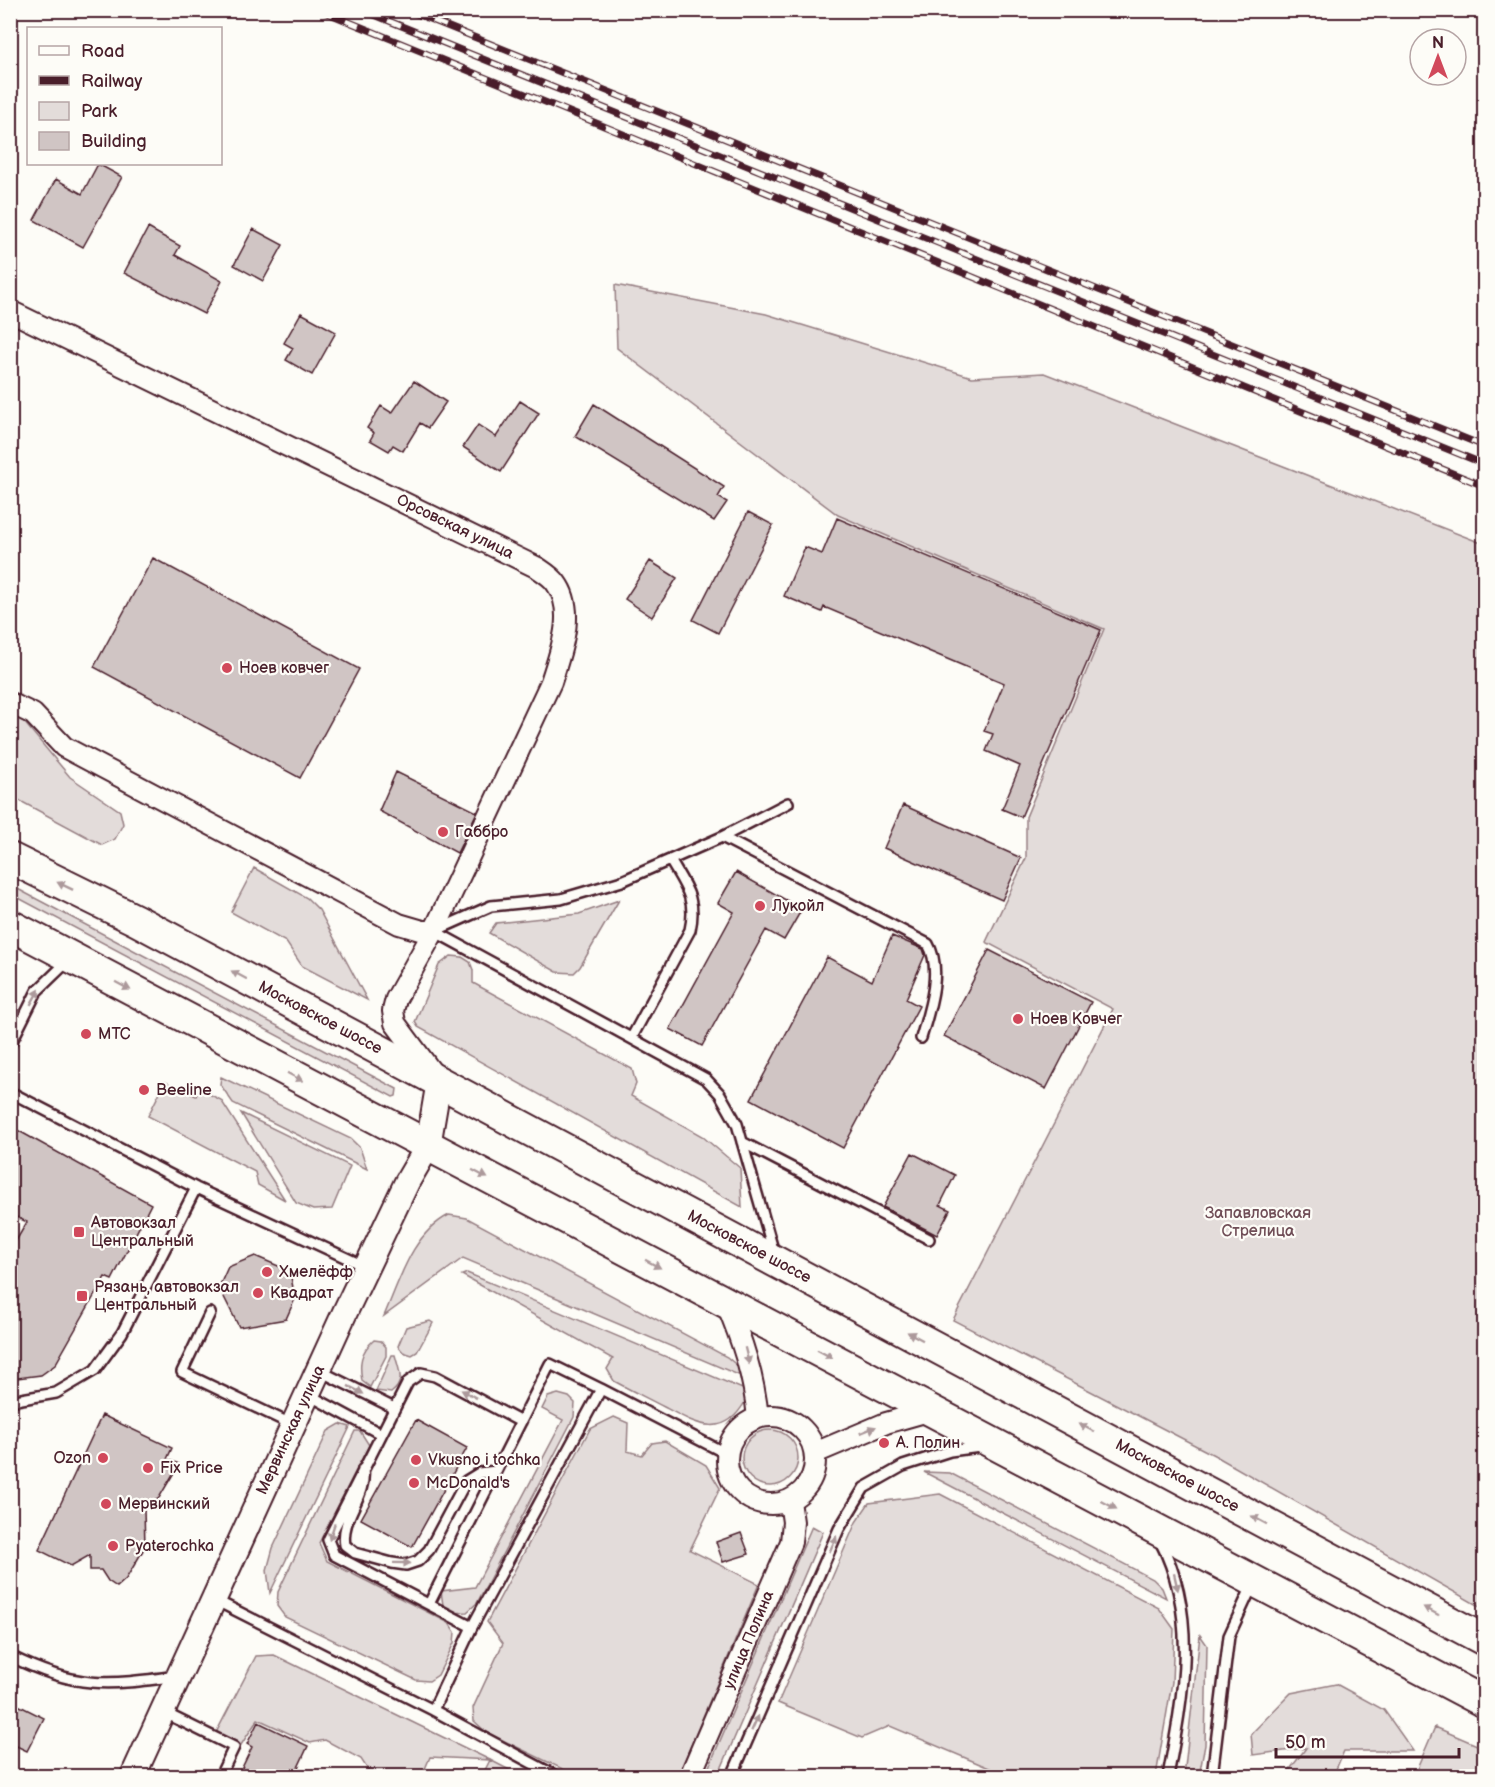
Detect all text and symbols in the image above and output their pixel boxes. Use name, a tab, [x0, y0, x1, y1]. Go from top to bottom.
legend	[27, 27, 222, 165]
north arrow	[1408, 27, 1468, 87]
text: N	[1432, 34, 1444, 53]
text: Road	[81, 41, 125, 62]
text: Railway	[81, 71, 143, 92]
text: Park	[81, 101, 117, 122]
text: Building	[81, 131, 147, 152]
street label: Орсовская улица	[393, 490, 517, 564]
place label: Ноев ковчег	[239, 659, 329, 678]
marker: Ноев ковчег	[220, 661, 234, 675]
place label: Габбро	[455, 823, 508, 842]
marker: Габбро	[436, 825, 450, 839]
one-way arrow	[56, 881, 73, 891]
place label: Лукойл	[771, 897, 824, 916]
marker: Лукойл	[753, 899, 767, 913]
one-way arrow	[230, 970, 247, 980]
street label: Московское шоссе	[255, 977, 385, 1059]
one-way arrow	[115, 981, 132, 991]
one-way arrow	[29, 989, 40, 1005]
place label: Ноев Ковчег	[1030, 1010, 1122, 1029]
marker: Ноев Ковчег	[1011, 1012, 1025, 1026]
place label: МТС	[98, 1025, 131, 1044]
marker: МТС	[79, 1027, 93, 1041]
one-way arrow	[287, 1072, 304, 1082]
place label: Beeline	[156, 1081, 212, 1100]
marker: Beeline	[137, 1083, 151, 1097]
one-way arrow	[471, 1168, 489, 1178]
park label: Запавловская Стрелица	[1205, 1204, 1311, 1241]
street label: Московское шоссе	[684, 1206, 814, 1288]
place label: Автовокзал Центральный	[90, 1214, 194, 1251]
marker: Автовокзал Центральный	[72, 1225, 86, 1239]
one-way arrow	[644, 1259, 661, 1269]
place label: Хмелёфф	[279, 1263, 353, 1282]
marker: Хмелёфф	[260, 1265, 274, 1279]
place label: Рязань, автовокзал Центральный	[94, 1278, 239, 1315]
place label: Квадрат	[270, 1284, 334, 1303]
marker: Квадрат	[251, 1286, 265, 1300]
marker: Рязань, автовокзал Центральный	[75, 1289, 89, 1303]
one-way arrow	[907, 1331, 924, 1341]
one-way arrow	[743, 1347, 753, 1366]
one-way arrow	[817, 1350, 834, 1359]
street label: Мервинская улица	[253, 1362, 330, 1498]
one-way arrow	[347, 1384, 365, 1394]
one-way arrow	[460, 1389, 477, 1399]
one-way arrow	[1079, 1423, 1096, 1433]
one-way arrow	[860, 1425, 878, 1435]
place label: А. Полин	[895, 1434, 960, 1453]
street label: Московское шоссе	[1112, 1435, 1242, 1517]
marker: А. Полин	[877, 1436, 891, 1450]
place label: Ozon	[53, 1449, 91, 1468]
marker: Ozon	[96, 1451, 110, 1465]
place label: Vkusno i tochka	[428, 1451, 540, 1470]
marker: Vkusno i tochka	[409, 1453, 423, 1467]
place label: Fix Price	[160, 1459, 223, 1478]
marker: Fix Price	[141, 1461, 155, 1475]
place label: McDonald's	[426, 1474, 510, 1493]
marker: McDonald's	[407, 1476, 421, 1490]
place label: Мервинский	[118, 1495, 210, 1514]
marker: Мервинский	[99, 1497, 113, 1511]
one-way arrow	[1101, 1500, 1118, 1510]
one-way arrow	[1251, 1515, 1268, 1524]
one-way arrow	[327, 1523, 336, 1541]
one-way arrow	[828, 1535, 838, 1553]
place label: Pyaterochka	[125, 1537, 214, 1556]
marker: Pyaterochka	[106, 1539, 120, 1553]
one-way arrow	[393, 1558, 412, 1568]
one-way arrow	[1172, 1572, 1182, 1591]
street label: улица Полина	[720, 1587, 779, 1692]
one-way arrow	[1423, 1606, 1440, 1616]
one-way arrow	[750, 1713, 760, 1731]
scale bar	[1276, 1721, 1459, 1759]
text: 50 m	[1285, 1732, 1326, 1753]

